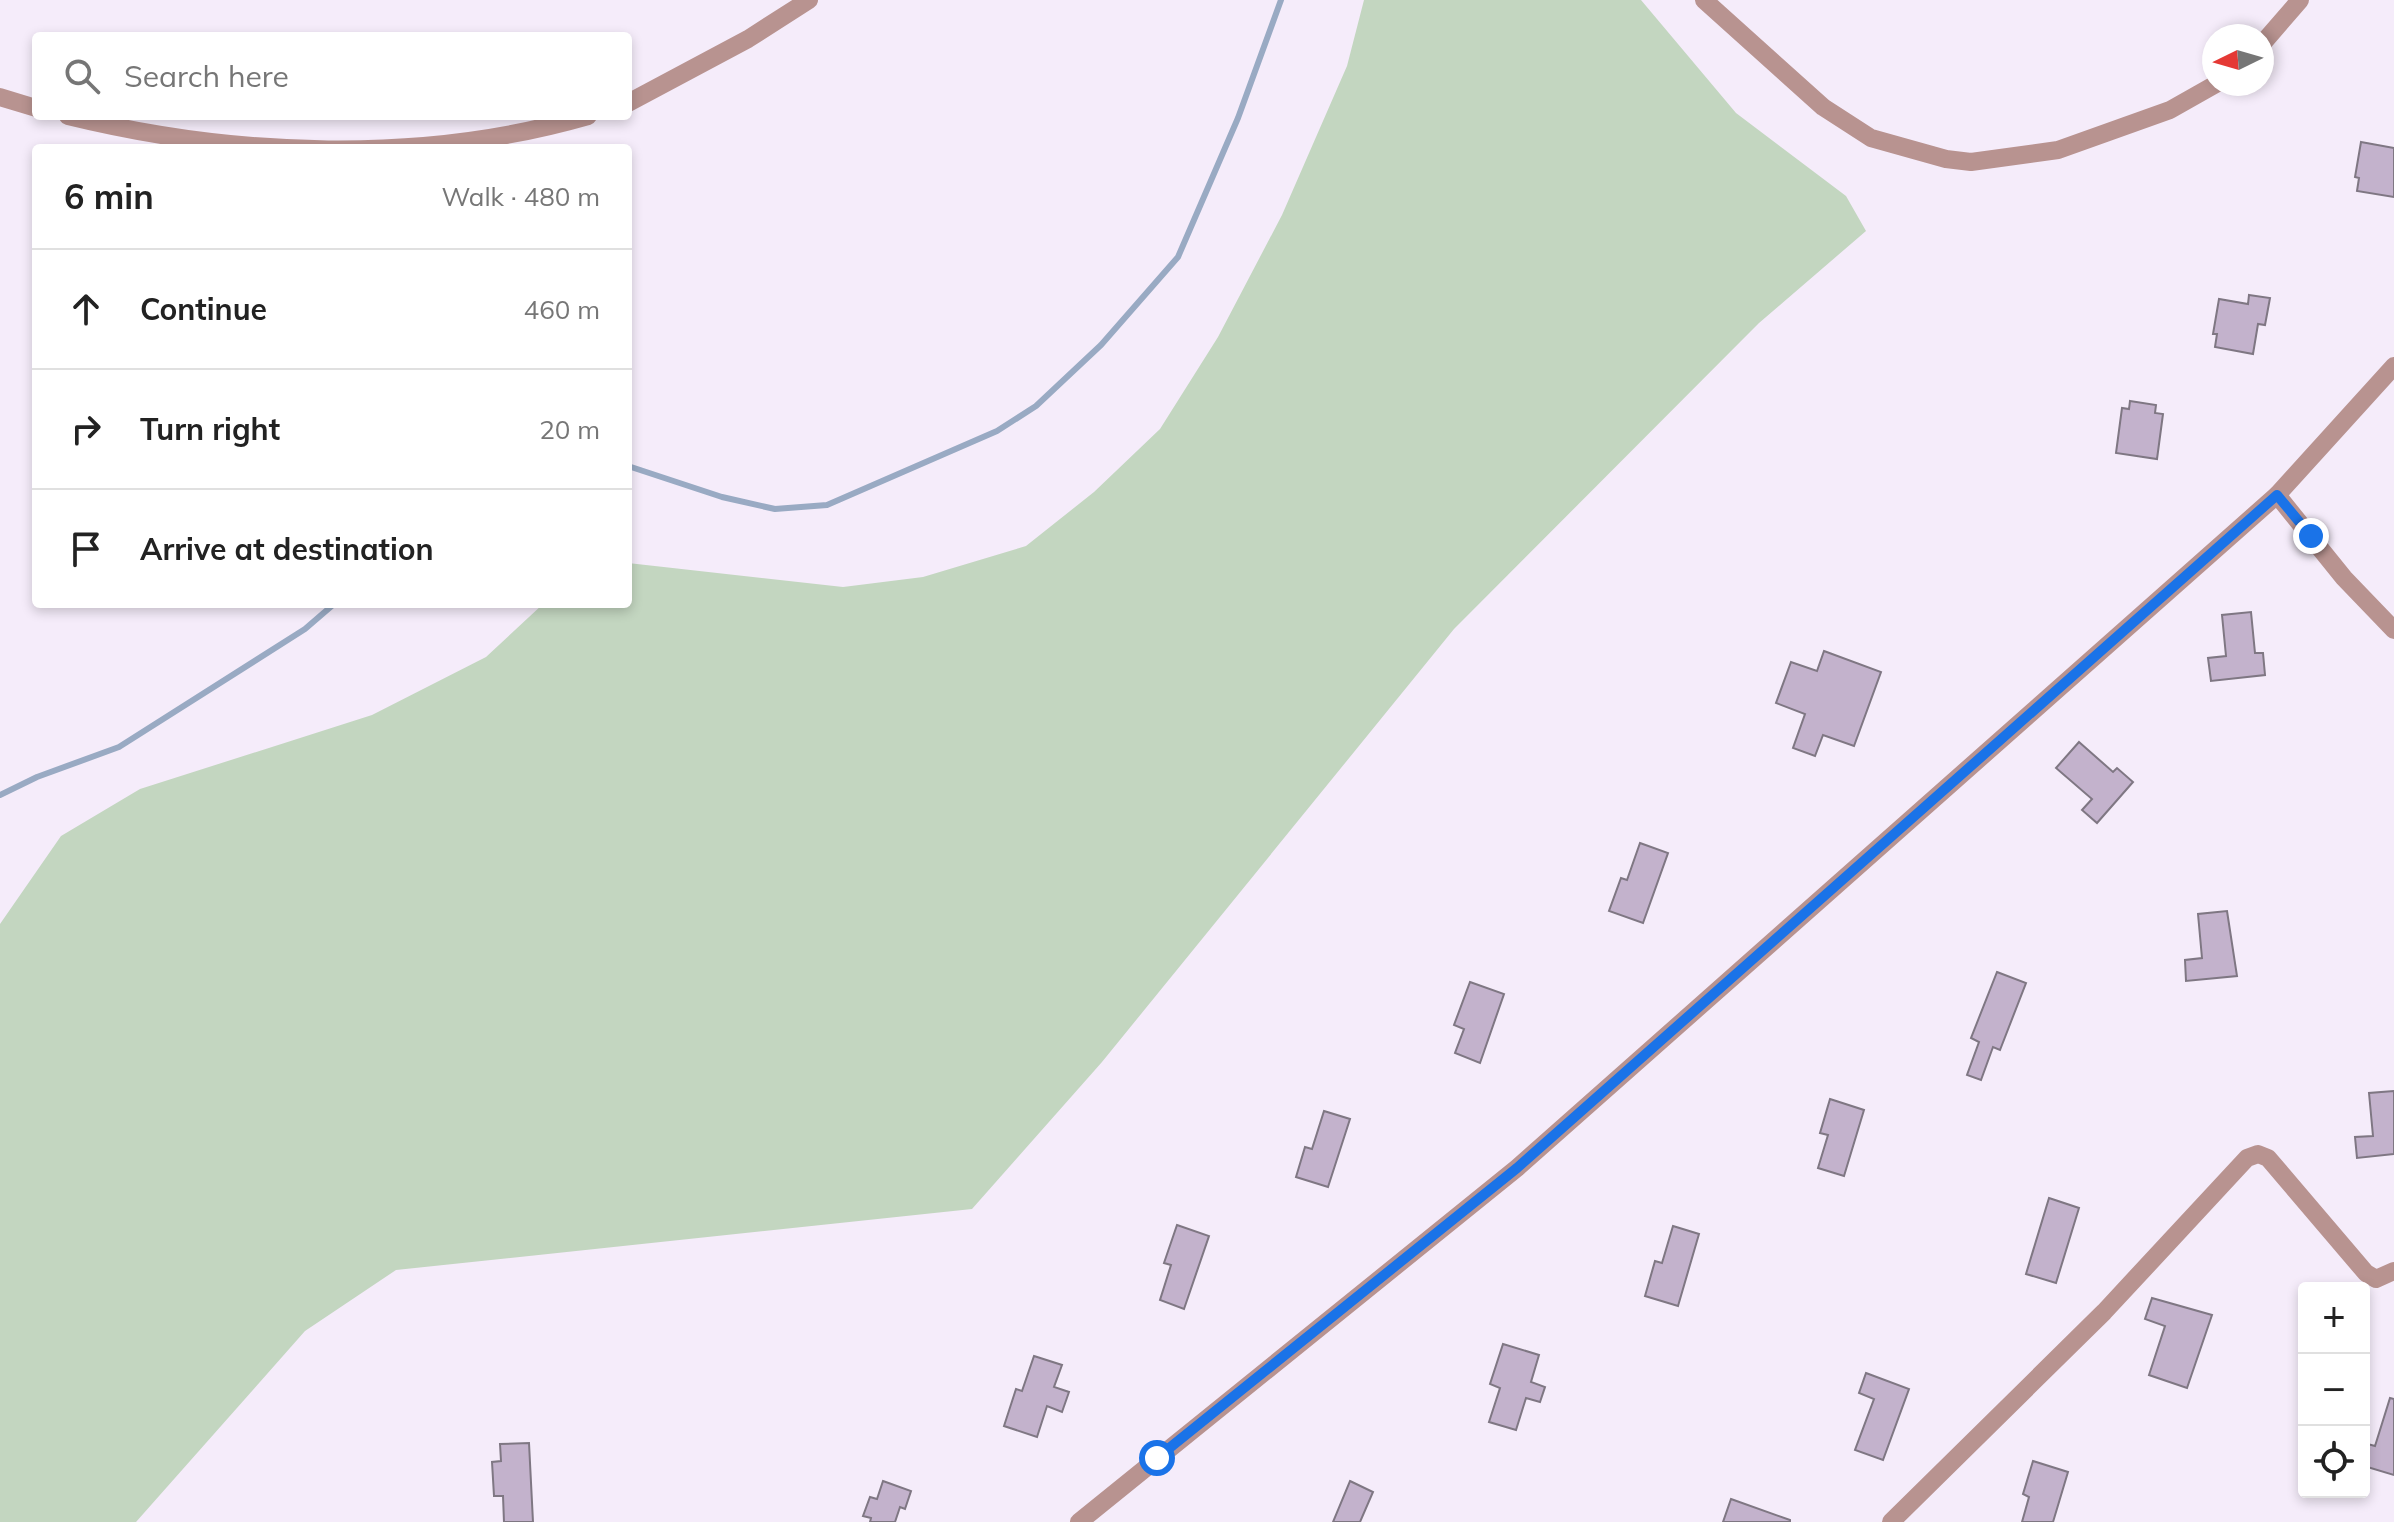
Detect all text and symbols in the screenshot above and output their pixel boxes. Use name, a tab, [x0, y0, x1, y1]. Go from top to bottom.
north arrow	[2202, 24, 2274, 96]
search box	[32, 32, 632, 120]
icon: search	[60, 54, 104, 98]
text: Search here	[124, 57, 289, 95]
text: 6 min	[64, 175, 154, 218]
text: Walk · 480 m	[441, 180, 600, 213]
icon: ahead	[64, 287, 108, 331]
text: Continue	[140, 290, 267, 328]
text: 460 m	[524, 293, 600, 326]
icon: right	[64, 407, 108, 451]
text: Turn right	[140, 410, 280, 448]
text: 20 m	[539, 413, 600, 446]
route end	[2293, 518, 2329, 554]
icon: arrive	[64, 527, 108, 571]
text: Arrive at destination	[140, 530, 434, 568]
map controls	[2298, 1282, 2370, 1498]
button: +	[2298, 1282, 2370, 1354]
button: −	[2298, 1354, 2370, 1426]
button: locate	[2298, 1426, 2370, 1498]
route start	[1139, 1440, 1175, 1476]

